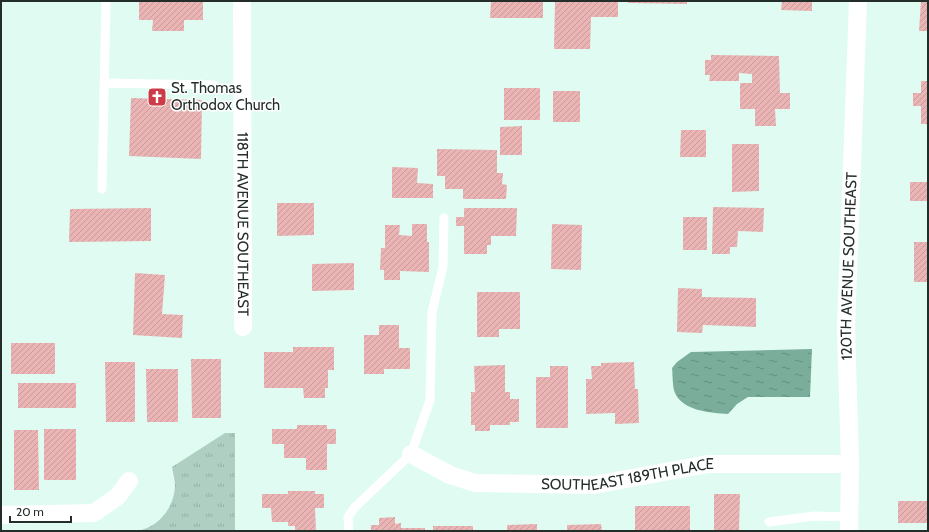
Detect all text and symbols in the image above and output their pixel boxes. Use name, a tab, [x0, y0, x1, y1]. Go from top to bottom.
place label: St. Thomas Orthodox Church	[171, 79, 280, 114]
church icon: St. Thomas Orthodox Church	[146, 86, 168, 108]
street label: 118TH AVENUE SOUTHEAST	[233, 132, 252, 316]
street label: 120TH AVENUE SOUTHEAST	[837, 172, 861, 360]
street label: SOUTHEAST 189TH PLACE	[541, 455, 714, 494]
scale bar	[10, 498, 71, 524]
text: 20 m	[16, 504, 44, 519]

